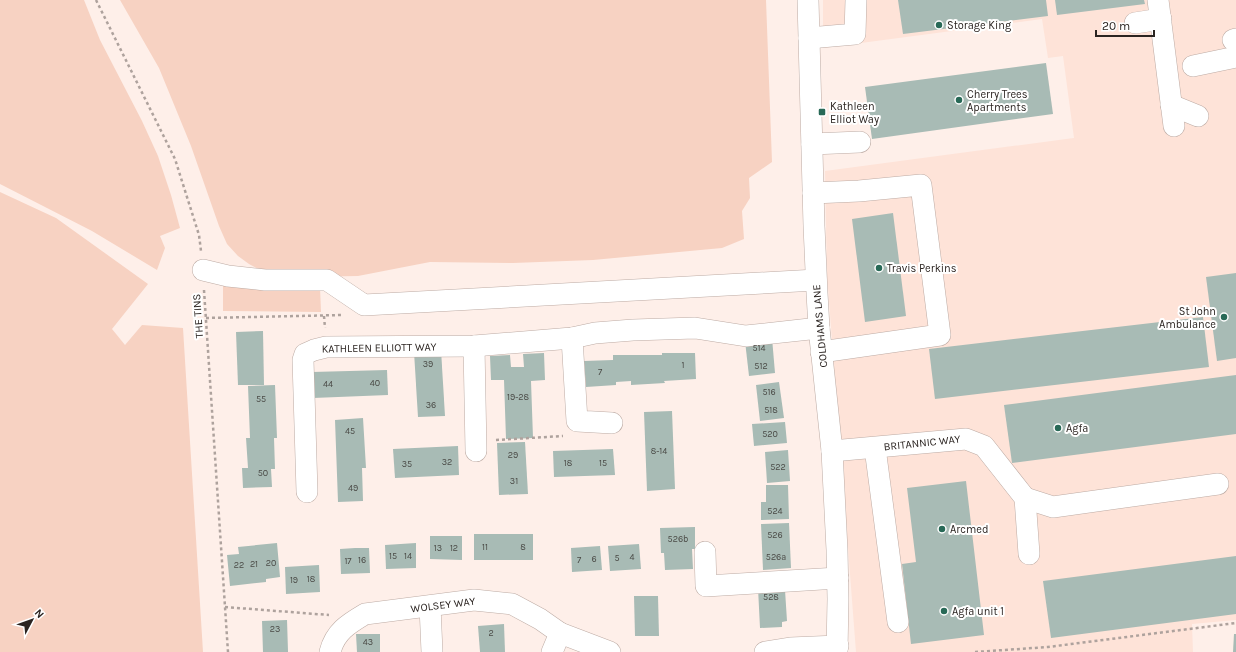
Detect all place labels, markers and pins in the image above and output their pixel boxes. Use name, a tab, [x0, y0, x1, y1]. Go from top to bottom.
place label: Storage King	[947, 19, 1012, 32]
marker: Storage King	[934, 20, 944, 30]
place label: Cherry Trees Apartments	[967, 88, 1028, 114]
marker: Cherry Trees Apartments	[954, 95, 964, 105]
place label: Kathleen Elliot Way	[830, 100, 879, 126]
marker: Kathleen Elliot Way	[817, 107, 827, 117]
place label: Travis Perkins	[887, 262, 957, 275]
marker: Travis Perkins	[874, 263, 884, 273]
place label: St John Ambulance	[1159, 305, 1216, 331]
marker: St John Ambulance	[1219, 312, 1229, 322]
place label: Agfa	[1066, 422, 1088, 435]
marker: Agfa	[1053, 423, 1063, 433]
place label: Arcmed	[950, 523, 988, 536]
marker: Arcmed	[937, 524, 947, 534]
place label: Agfa unit 1	[952, 605, 1004, 618]
marker: Agfa unit 1	[939, 606, 949, 616]

